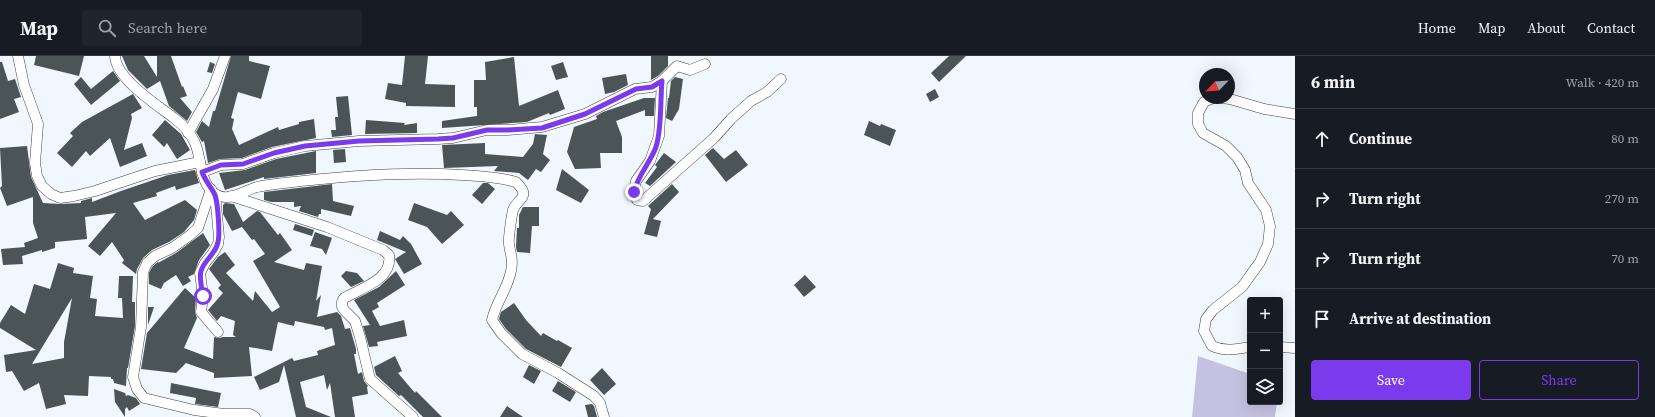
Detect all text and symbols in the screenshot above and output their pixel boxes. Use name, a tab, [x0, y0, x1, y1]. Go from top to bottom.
search box	[82, 10, 362, 46]
text: Map	[20, 15, 58, 41]
icon: search	[96, 17, 118, 39]
text: Search here	[128, 17, 207, 38]
text: Home	[1418, 18, 1456, 38]
text: Map	[1478, 18, 1505, 38]
text: About	[1527, 18, 1565, 38]
text: Contact	[1587, 18, 1635, 38]
north arrow	[1199, 68, 1235, 104]
text: 6 min	[1311, 70, 1355, 94]
text: Walk · 420 m	[1566, 74, 1639, 91]
icon: ahead	[1311, 128, 1333, 150]
text: Continue	[1349, 128, 1412, 149]
text: 80 m	[1611, 130, 1639, 147]
route end	[625, 183, 643, 201]
icon: right	[1311, 188, 1333, 210]
text: Turn right	[1349, 188, 1421, 209]
text: 270 m	[1605, 190, 1639, 207]
icon: right	[1311, 248, 1333, 270]
text: Turn right	[1349, 248, 1421, 269]
text: 70 m	[1611, 250, 1639, 267]
route start	[194, 287, 212, 305]
map controls	[1247, 297, 1283, 405]
button: +	[1247, 297, 1283, 333]
icon: arrive	[1311, 308, 1333, 330]
text: Arrive at destination	[1349, 308, 1491, 329]
button: −	[1247, 333, 1283, 369]
button: Save	[1311, 360, 1471, 400]
button: Share	[1479, 360, 1639, 400]
button: layers	[1247, 369, 1283, 405]

